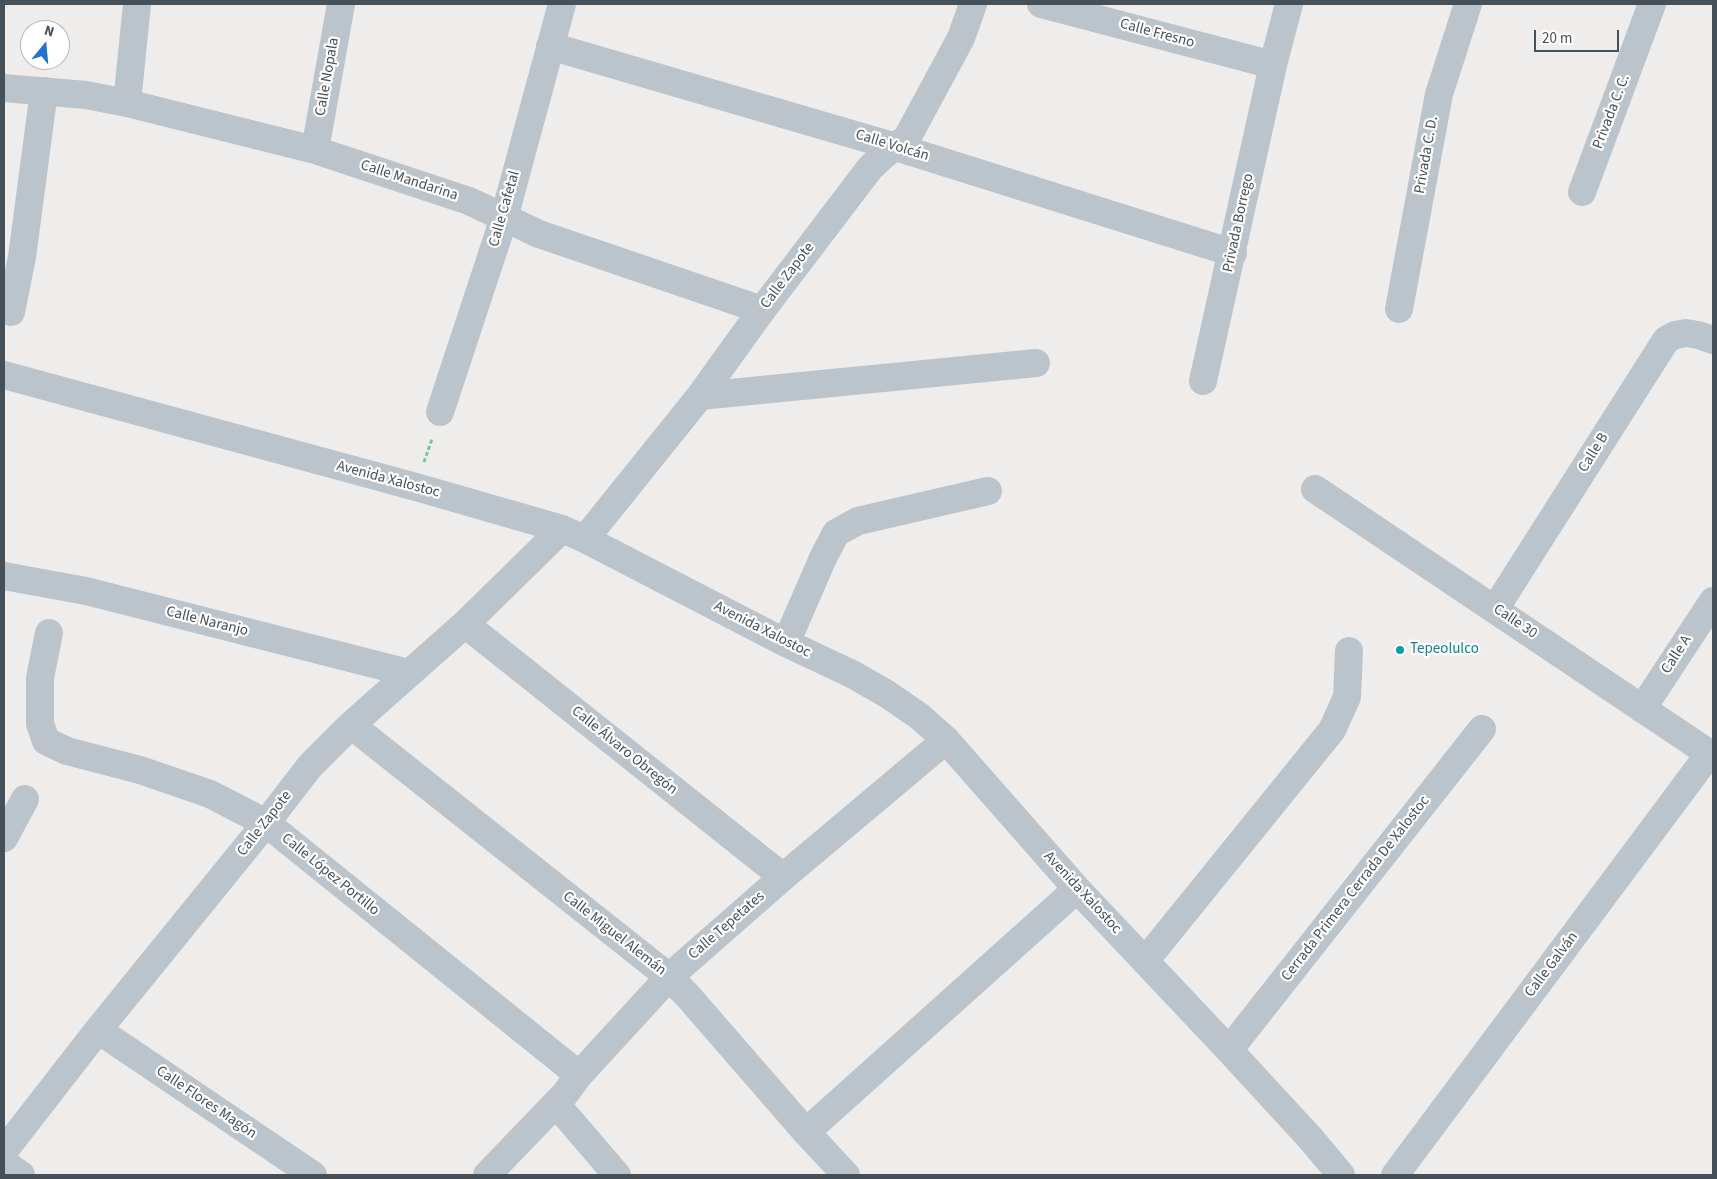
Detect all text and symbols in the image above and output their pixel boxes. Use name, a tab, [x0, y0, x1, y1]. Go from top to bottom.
street label: Calle Fresno	[1118, 15, 1196, 53]
north arrow	[20, 20, 70, 70]
scale bar	[1537, 20, 1622, 52]
text: N	[42, 21, 56, 43]
text: 20 m	[1542, 28, 1572, 49]
street label: Calle Nopala	[312, 36, 344, 118]
street label: Privada C. C.	[1590, 72, 1634, 152]
street label: Privada C. D.	[1411, 115, 1443, 195]
street label: Calle Volcán	[853, 126, 931, 166]
street label: Calle Mandarina	[358, 157, 460, 205]
street label: Calle Cafetal	[486, 169, 524, 249]
street label: Privada Borrego	[1220, 172, 1258, 274]
street label: Calle Zapote	[757, 239, 819, 313]
street label: Calle B	[1575, 430, 1613, 476]
street label: Avenida Xalostoc	[334, 458, 442, 502]
street label: Avenida Xalostoc	[711, 598, 813, 662]
street label: Calle 30	[1490, 601, 1540, 643]
street label: Calle Naranjo	[164, 603, 250, 641]
street label: Calle A	[1658, 632, 1696, 678]
place label: Tepeolulco	[1410, 641, 1479, 659]
marker: Tepeolulco	[1394, 644, 1406, 656]
street label: Calle Álvaro Obregón	[567, 703, 681, 799]
street label: Calle Zapote	[234, 788, 296, 860]
street label: Cerrada Primera Cerrada De Xalostoc	[1278, 793, 1434, 985]
street label: Calle López Portillo	[277, 830, 383, 920]
street label: Avenida Xalostoc	[1039, 848, 1125, 938]
street label: Calle Miguel Alemán	[559, 888, 669, 980]
street label: Calle Tepetates	[685, 888, 769, 964]
street label: Calle Galván	[1522, 929, 1582, 1001]
street label: Calle Flores Magón	[152, 1063, 260, 1143]

